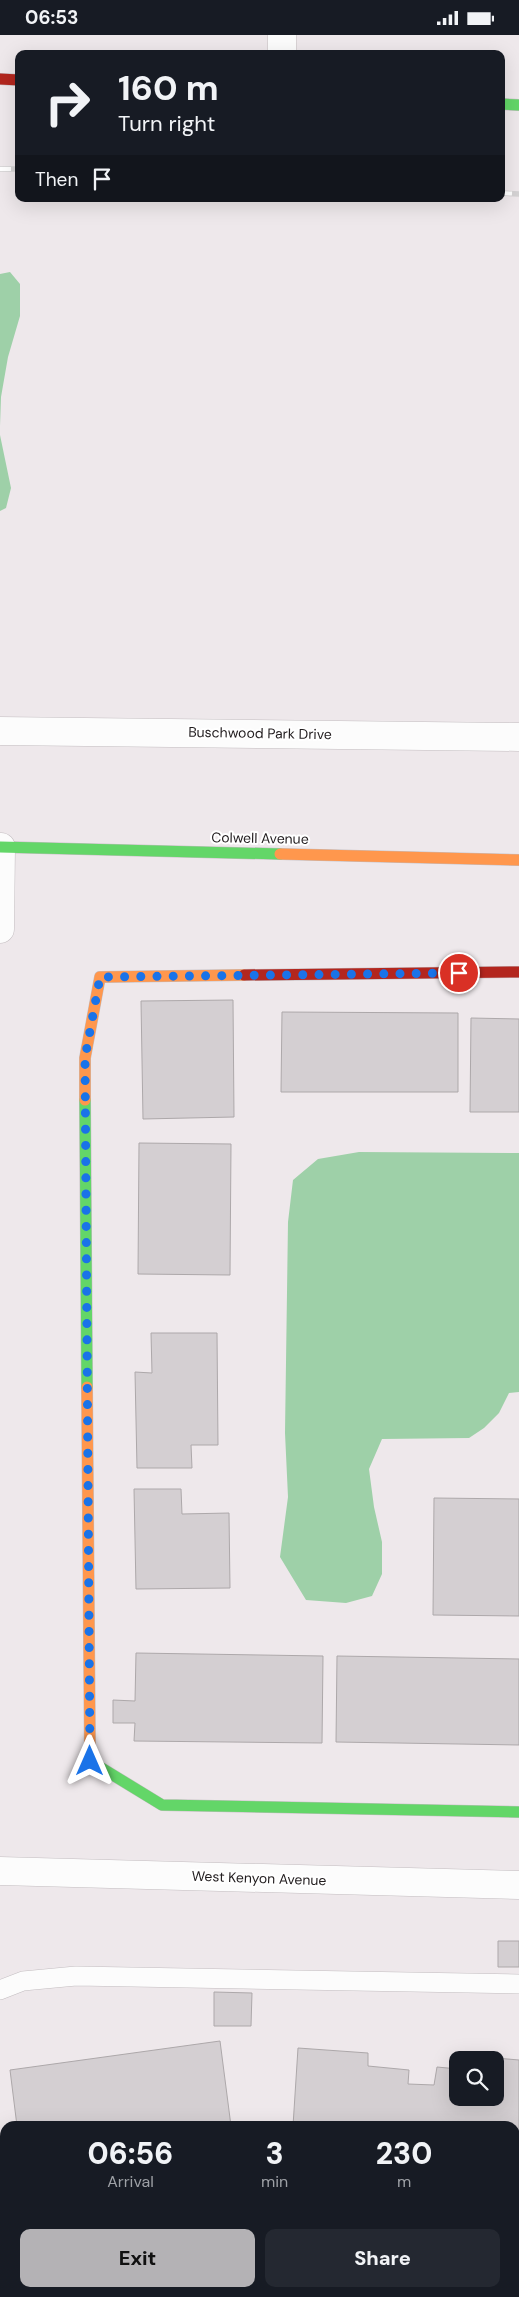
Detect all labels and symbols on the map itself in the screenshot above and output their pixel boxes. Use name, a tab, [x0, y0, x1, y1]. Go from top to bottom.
street label: Buschwood Park Drive	[188, 723, 332, 743]
street label: Colwell Avenue	[211, 828, 309, 848]
pin	[438, 952, 480, 994]
position arrow	[63, 1734, 115, 1786]
street label: West Kenyon Avenue	[191, 1867, 327, 1889]

